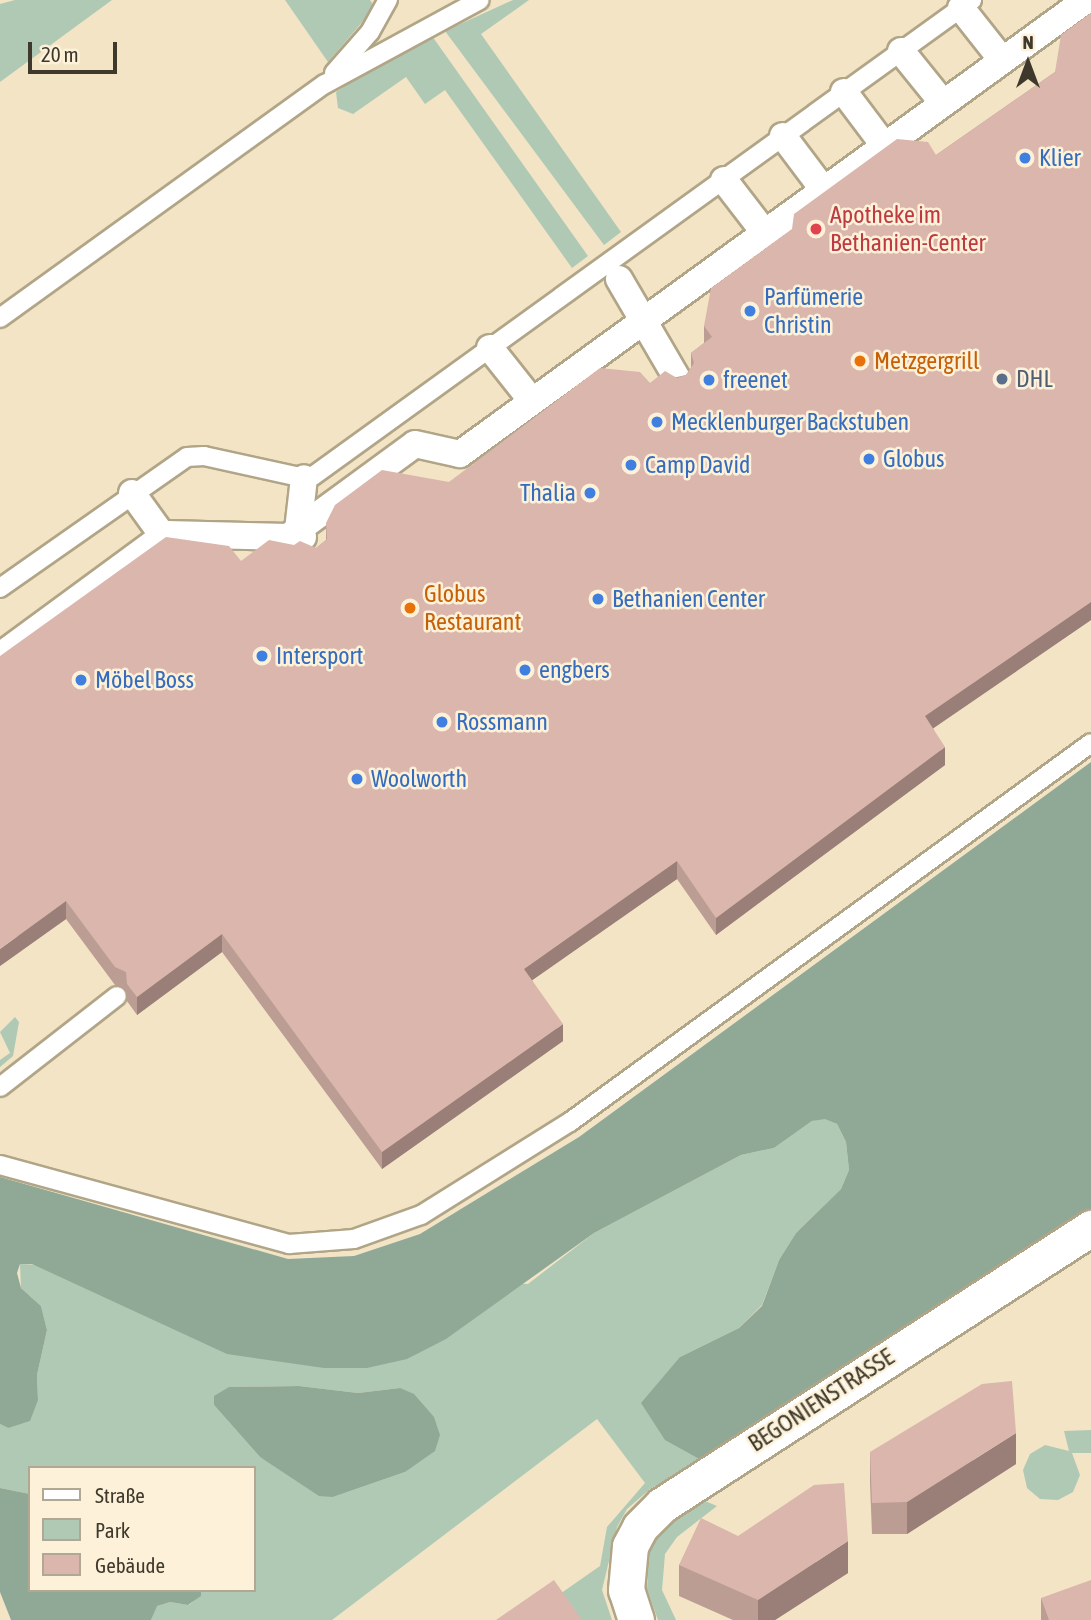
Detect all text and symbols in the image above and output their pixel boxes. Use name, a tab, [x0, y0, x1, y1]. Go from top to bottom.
scale bar	[32, 28, 121, 72]
north arrow	[993, 28, 1063, 98]
text: N	[1022, 31, 1034, 53]
text: 20 m	[41, 42, 79, 66]
place label: Klier	[1039, 144, 1081, 172]
marker: Klier	[1017, 150, 1033, 166]
place label: Apotheke im Bethanien-Center	[830, 201, 986, 257]
marker: Apotheke im Bethanien-Center	[808, 221, 824, 237]
place label: Parfümerie Christin	[764, 283, 863, 339]
marker: Parfümerie Christin	[742, 303, 758, 319]
place label: Metzgergrill	[874, 347, 979, 375]
marker: Metzgergrill	[852, 353, 868, 369]
place label: DHL	[1016, 365, 1053, 393]
place label: freenet	[723, 366, 788, 394]
marker: DHL	[994, 371, 1010, 387]
marker: freenet	[701, 372, 717, 388]
place label: Mecklenburger Backstuben	[671, 408, 909, 436]
marker: Mecklenburger Backstuben	[649, 414, 665, 430]
place label: Globus	[883, 445, 945, 473]
place label: Camp David	[645, 451, 750, 479]
marker: Globus	[861, 451, 877, 467]
marker: Camp David	[623, 457, 639, 473]
place label: Thalia	[520, 479, 576, 507]
marker: Thalia	[582, 485, 598, 501]
place label: Globus Restaurant	[424, 580, 521, 636]
place label: Bethanien Center	[612, 585, 765, 613]
marker: Bethanien Center	[590, 591, 606, 607]
marker: Globus Restaurant	[402, 600, 418, 616]
place label: Intersport	[276, 642, 363, 670]
marker: Intersport	[254, 648, 270, 664]
place label: engbers	[539, 656, 610, 684]
marker: engbers	[517, 662, 533, 678]
place label: Möbel Boss	[95, 666, 194, 694]
marker: Möbel Boss	[73, 672, 89, 688]
place label: Rossmann	[456, 708, 548, 736]
marker: Rossmann	[434, 714, 450, 730]
place label: Woolworth	[371, 765, 467, 793]
marker: Woolworth	[349, 771, 365, 787]
street label: BEGONIENSTRASSE	[743, 1342, 899, 1458]
legend	[28, 1466, 256, 1592]
text: Straße	[95, 1483, 145, 1507]
text: Park	[95, 1518, 130, 1542]
text: Gebäude	[95, 1553, 165, 1577]

